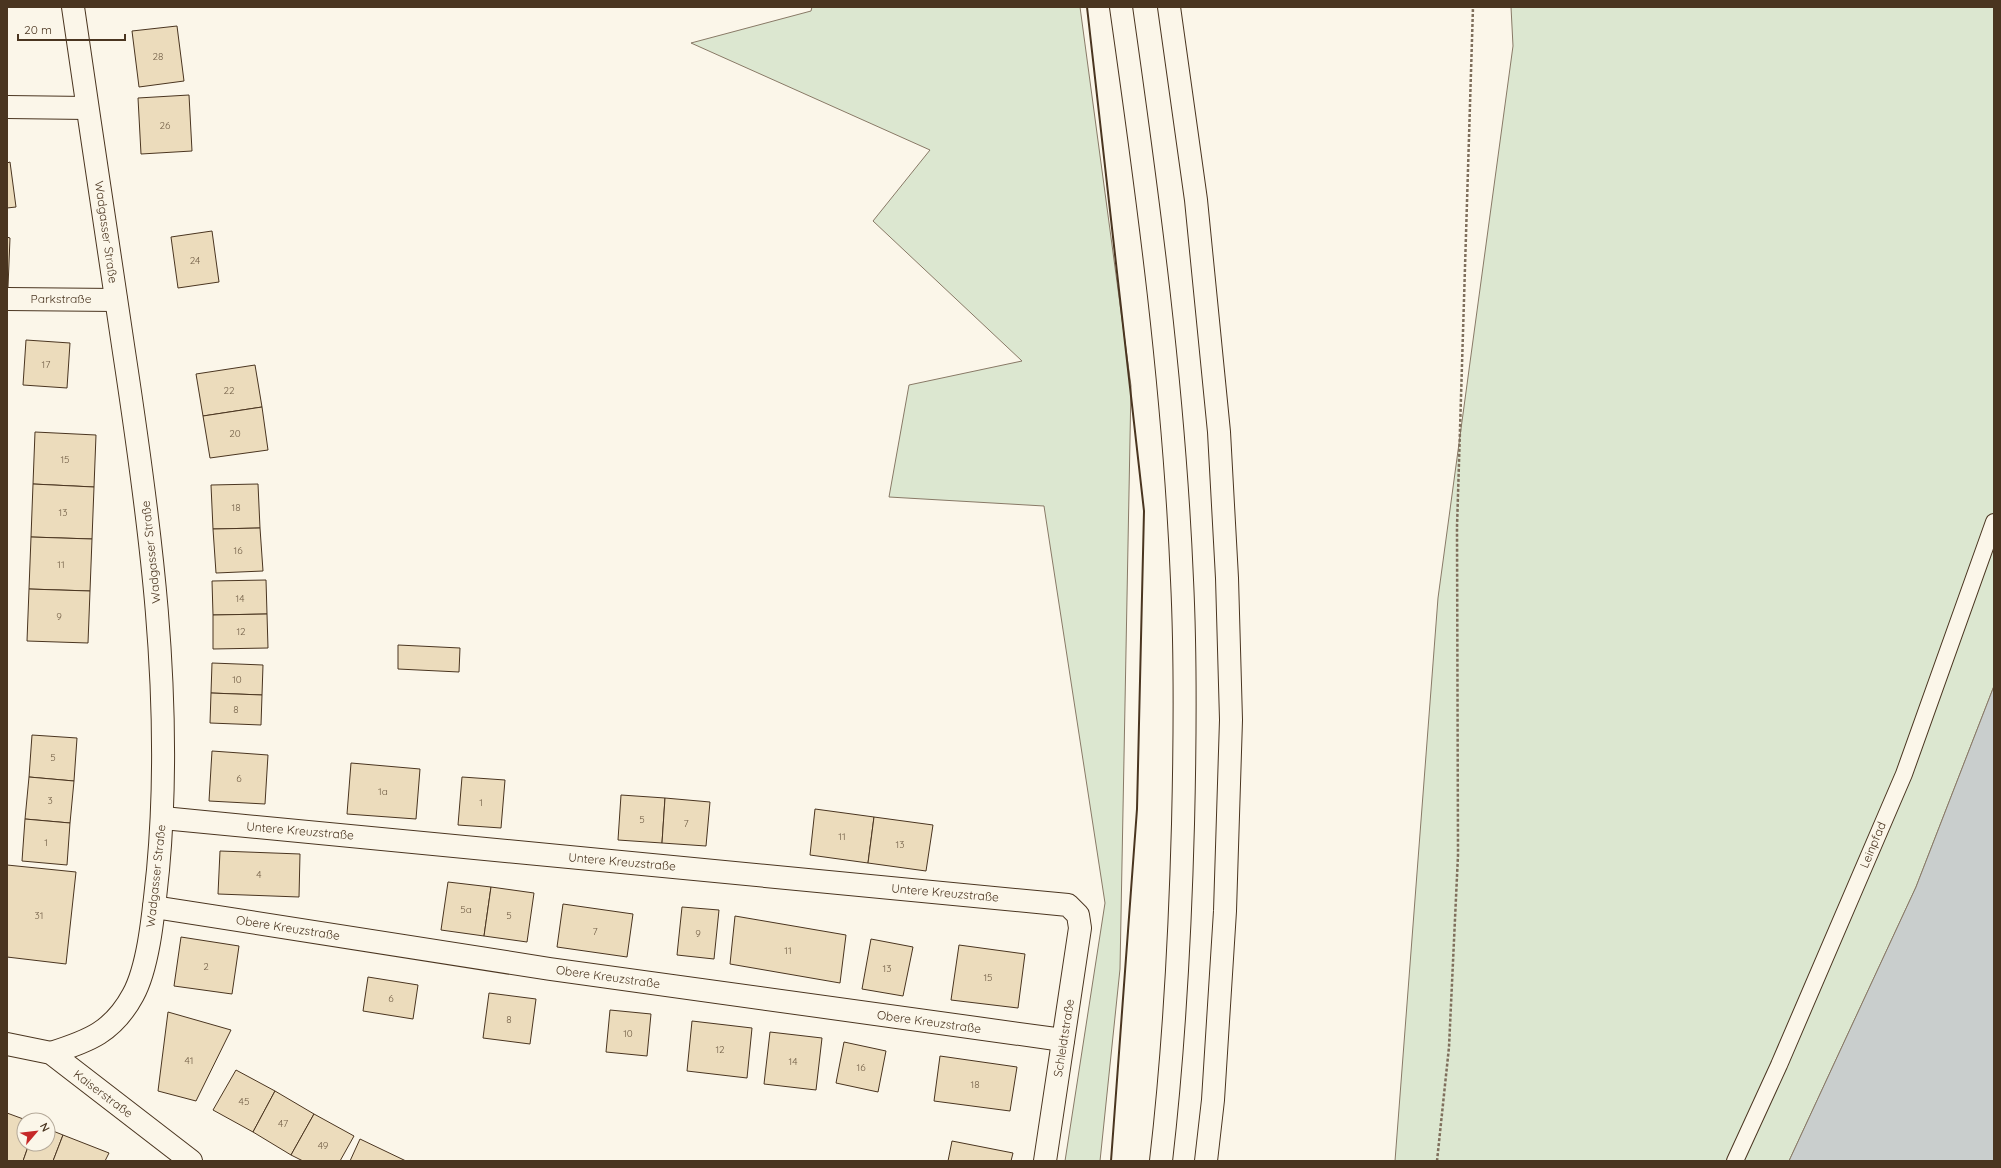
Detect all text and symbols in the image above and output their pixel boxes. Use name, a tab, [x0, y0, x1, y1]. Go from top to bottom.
scale bar	[18, 16, 125, 42]
text: 20 m	[24, 22, 52, 37]
house number: 28	[153, 50, 163, 63]
house number: 26	[160, 119, 171, 132]
street label: Wadgasser Straße	[92, 180, 121, 284]
house number: 24	[190, 254, 200, 267]
street label: Parkstraße	[31, 291, 92, 306]
house number: 17	[42, 358, 50, 371]
house number: 22	[223, 384, 235, 397]
house number: 20	[229, 427, 241, 440]
house number: 15	[60, 453, 70, 466]
street label: Wadgasser Straße	[138, 500, 163, 604]
house number: 18	[231, 501, 241, 514]
house number: 13	[59, 506, 67, 519]
house number: 16	[233, 544, 243, 557]
house number: 11	[57, 558, 65, 571]
house number: 14	[236, 592, 244, 605]
house number: 9	[56, 610, 62, 623]
house number: 12	[236, 625, 246, 638]
house number: 10	[232, 673, 242, 686]
house number: 8	[233, 703, 239, 716]
house number: 5	[50, 751, 56, 764]
house number: 6	[236, 772, 242, 785]
house number: 1a	[378, 785, 388, 798]
house number: 3	[47, 794, 53, 807]
house number: 1	[479, 796, 483, 809]
house number: 5	[639, 813, 645, 826]
house number: 7	[683, 817, 689, 830]
street label: Untere Kreuzstraße	[246, 818, 355, 843]
street label: Leinpfad	[1856, 819, 1889, 870]
street label: Wadgasser Straße	[143, 824, 168, 928]
house number: 11	[838, 830, 846, 843]
house number: 1	[44, 836, 48, 849]
house number: 13	[896, 838, 904, 851]
street label: Untere Kreuzstraße	[568, 849, 677, 874]
house number: 4	[256, 868, 262, 881]
street label: Untere Kreuzstraße	[891, 880, 1000, 905]
house number: 5a	[460, 903, 472, 916]
house number: 31	[35, 909, 43, 922]
house number: 5	[506, 909, 512, 922]
street label: Obere Kreuzstraße	[235, 912, 341, 943]
house number: 7	[592, 925, 598, 938]
house number: 9	[695, 927, 701, 940]
house number: 11	[784, 944, 792, 957]
house number: 2	[203, 960, 209, 973]
street label: Obere Kreuzstraße	[555, 962, 661, 991]
house number: 13	[883, 962, 891, 975]
house number: 15	[983, 971, 993, 984]
house number: 6	[388, 992, 394, 1005]
street label: Schleidtstraße	[1050, 998, 1077, 1078]
street label: Obere Kreuzstraße	[876, 1007, 982, 1036]
house number: 8	[506, 1013, 512, 1026]
house number: 10	[623, 1027, 633, 1040]
house number: 12	[715, 1043, 725, 1056]
house number: 41	[185, 1054, 193, 1067]
house number: 14	[789, 1055, 797, 1068]
house number: 16	[856, 1061, 866, 1074]
street label: Kaiserstraße	[71, 1066, 136, 1121]
house number: 18	[970, 1078, 980, 1091]
house number: 45	[239, 1095, 249, 1108]
north arrow	[16, 1112, 56, 1152]
house number: 47	[278, 1117, 288, 1130]
text: N	[37, 1120, 53, 1134]
house number: 49	[318, 1139, 329, 1152]

